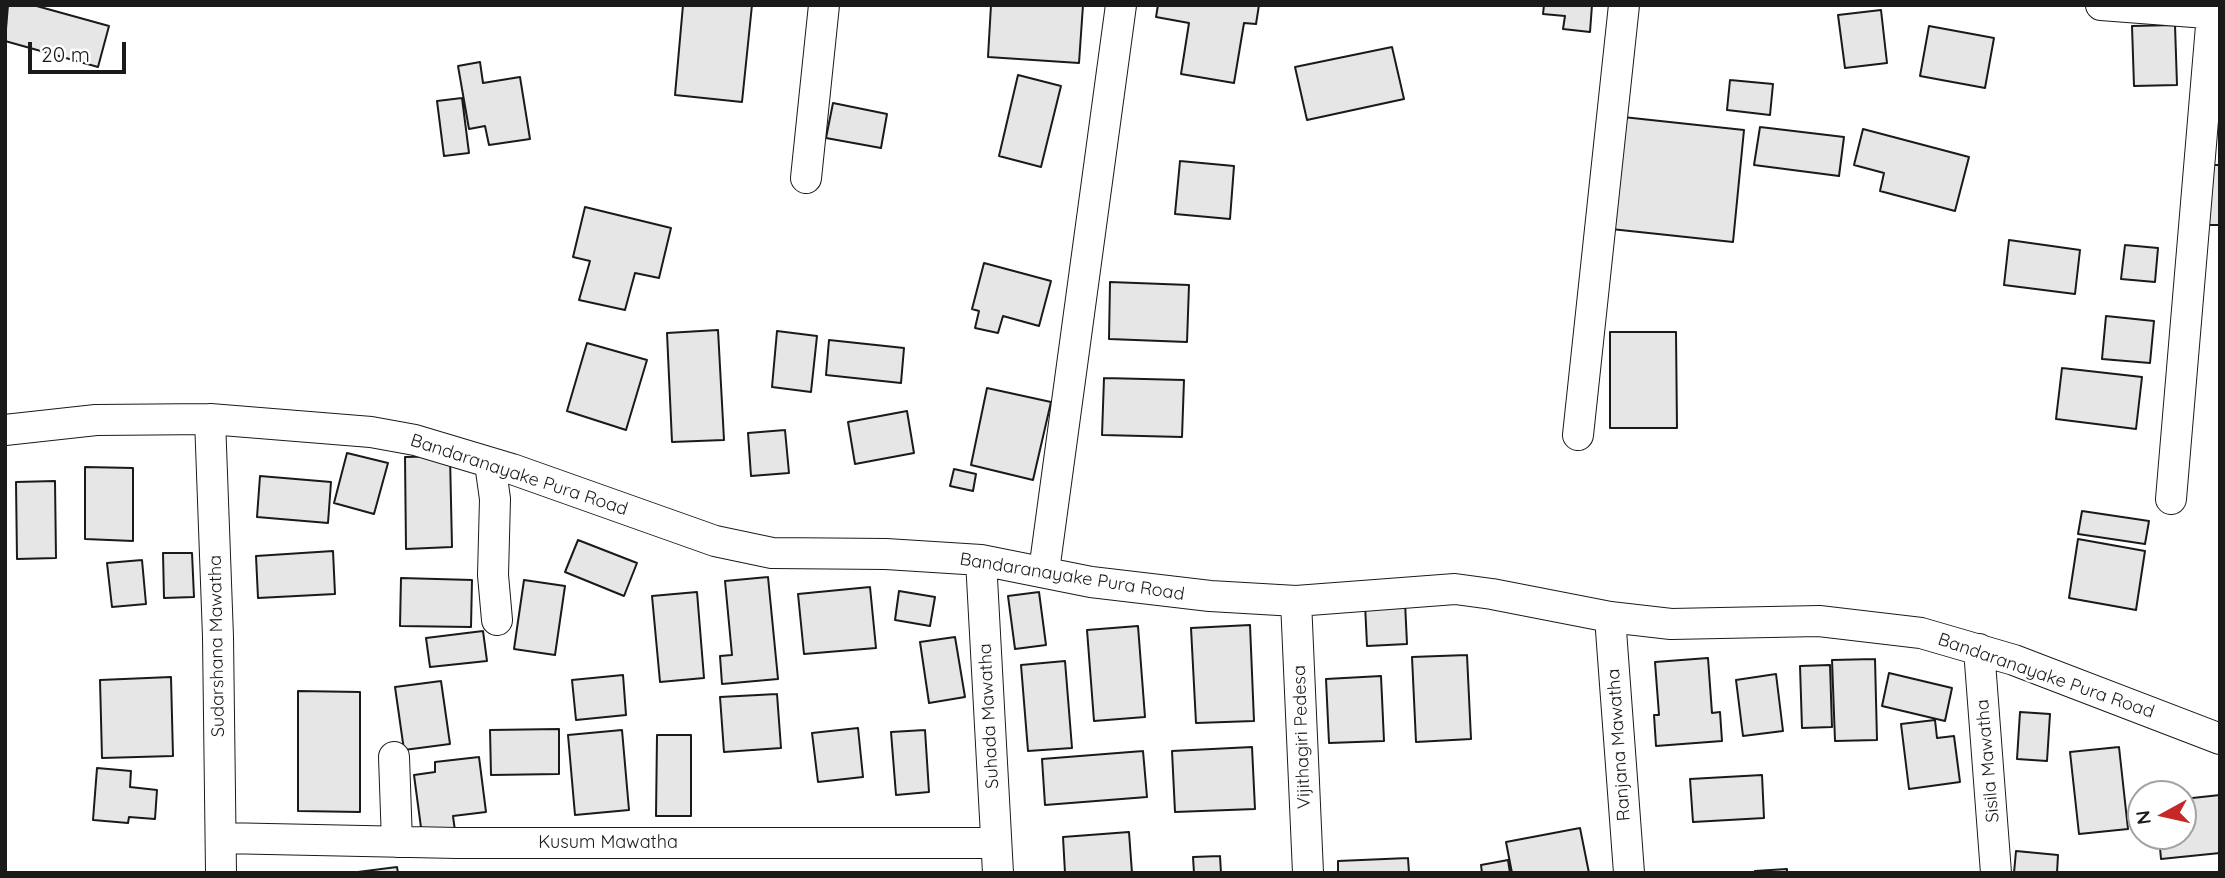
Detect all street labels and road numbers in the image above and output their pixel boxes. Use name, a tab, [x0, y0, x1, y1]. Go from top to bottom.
street label: Bandaranayake Pura Road	[408, 430, 630, 520]
street label: Bandaranayake Pura Road	[958, 549, 1186, 605]
street label: Sudarshana Mawatha	[205, 555, 229, 737]
street label: Bandaranayake Pura Road	[1935, 629, 2157, 723]
street label: Suhada Mawatha	[974, 643, 1004, 789]
street label: Vijithagiri Pedesa	[1289, 665, 1315, 809]
street label: Ranjana Mawatha	[1603, 668, 1635, 822]
street label: Sisila Mawatha	[1972, 698, 2004, 824]
street label: Kusum Mawatha	[538, 832, 678, 854]

